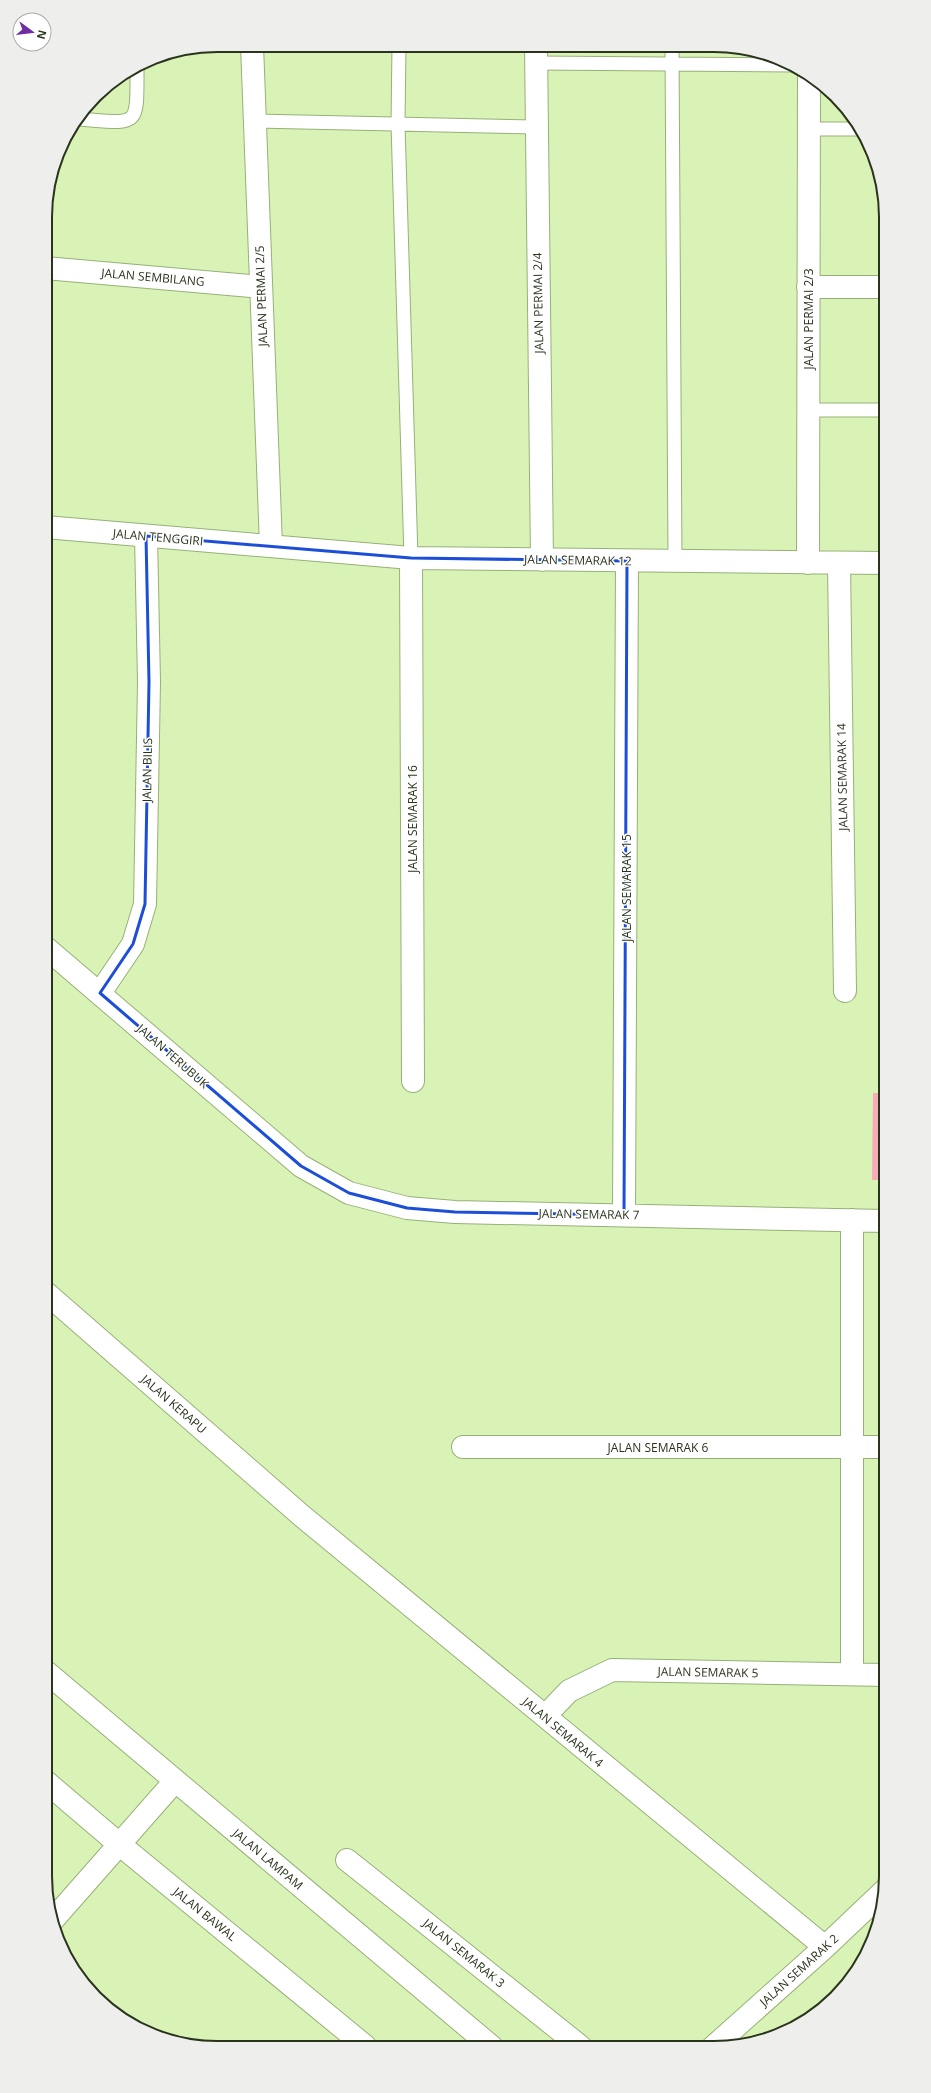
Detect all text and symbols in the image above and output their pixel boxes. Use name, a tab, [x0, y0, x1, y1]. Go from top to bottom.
north arrow	[12, 12, 52, 52]
text: N	[34, 28, 51, 41]
street label: JALAN PERMAI 2/5	[251, 245, 271, 348]
street label: JALAN PERMAI 2/4	[529, 252, 547, 355]
street label: JALAN SEMBILANG	[100, 264, 205, 290]
street label: JALAN PERMAI 2/3	[800, 268, 817, 371]
street label: JALAN TENGGIRI	[111, 524, 204, 549]
street label: JALAN SEMARAK 12	[523, 551, 632, 569]
street label: JALAN SEMARAK 14	[833, 723, 851, 832]
street label: JALAN BILIS	[138, 738, 156, 803]
street label: JALAN SEMARAK 16	[404, 765, 421, 874]
street label: JALAN SEMARAK 15	[618, 834, 635, 943]
street label: JALAN TERUBUK	[133, 1019, 213, 1092]
street label: JALAN SEMARAK 7	[537, 1205, 640, 1223]
street label: JALAN KERAPU	[137, 1370, 210, 1437]
street label: JALAN SEMARAK 6	[607, 1439, 709, 1456]
street label: JALAN SEMARAK 5	[656, 1663, 759, 1681]
street label: JALAN SEMARAK 4	[518, 1692, 607, 1771]
street label: JALAN LAMPAM	[228, 1824, 307, 1893]
street label: JALAN BAWAL	[169, 1883, 240, 1945]
street label: JALAN SEMARAK 3	[419, 1914, 509, 1991]
street label: JALAN SEMARAK 2	[755, 1930, 842, 2011]

